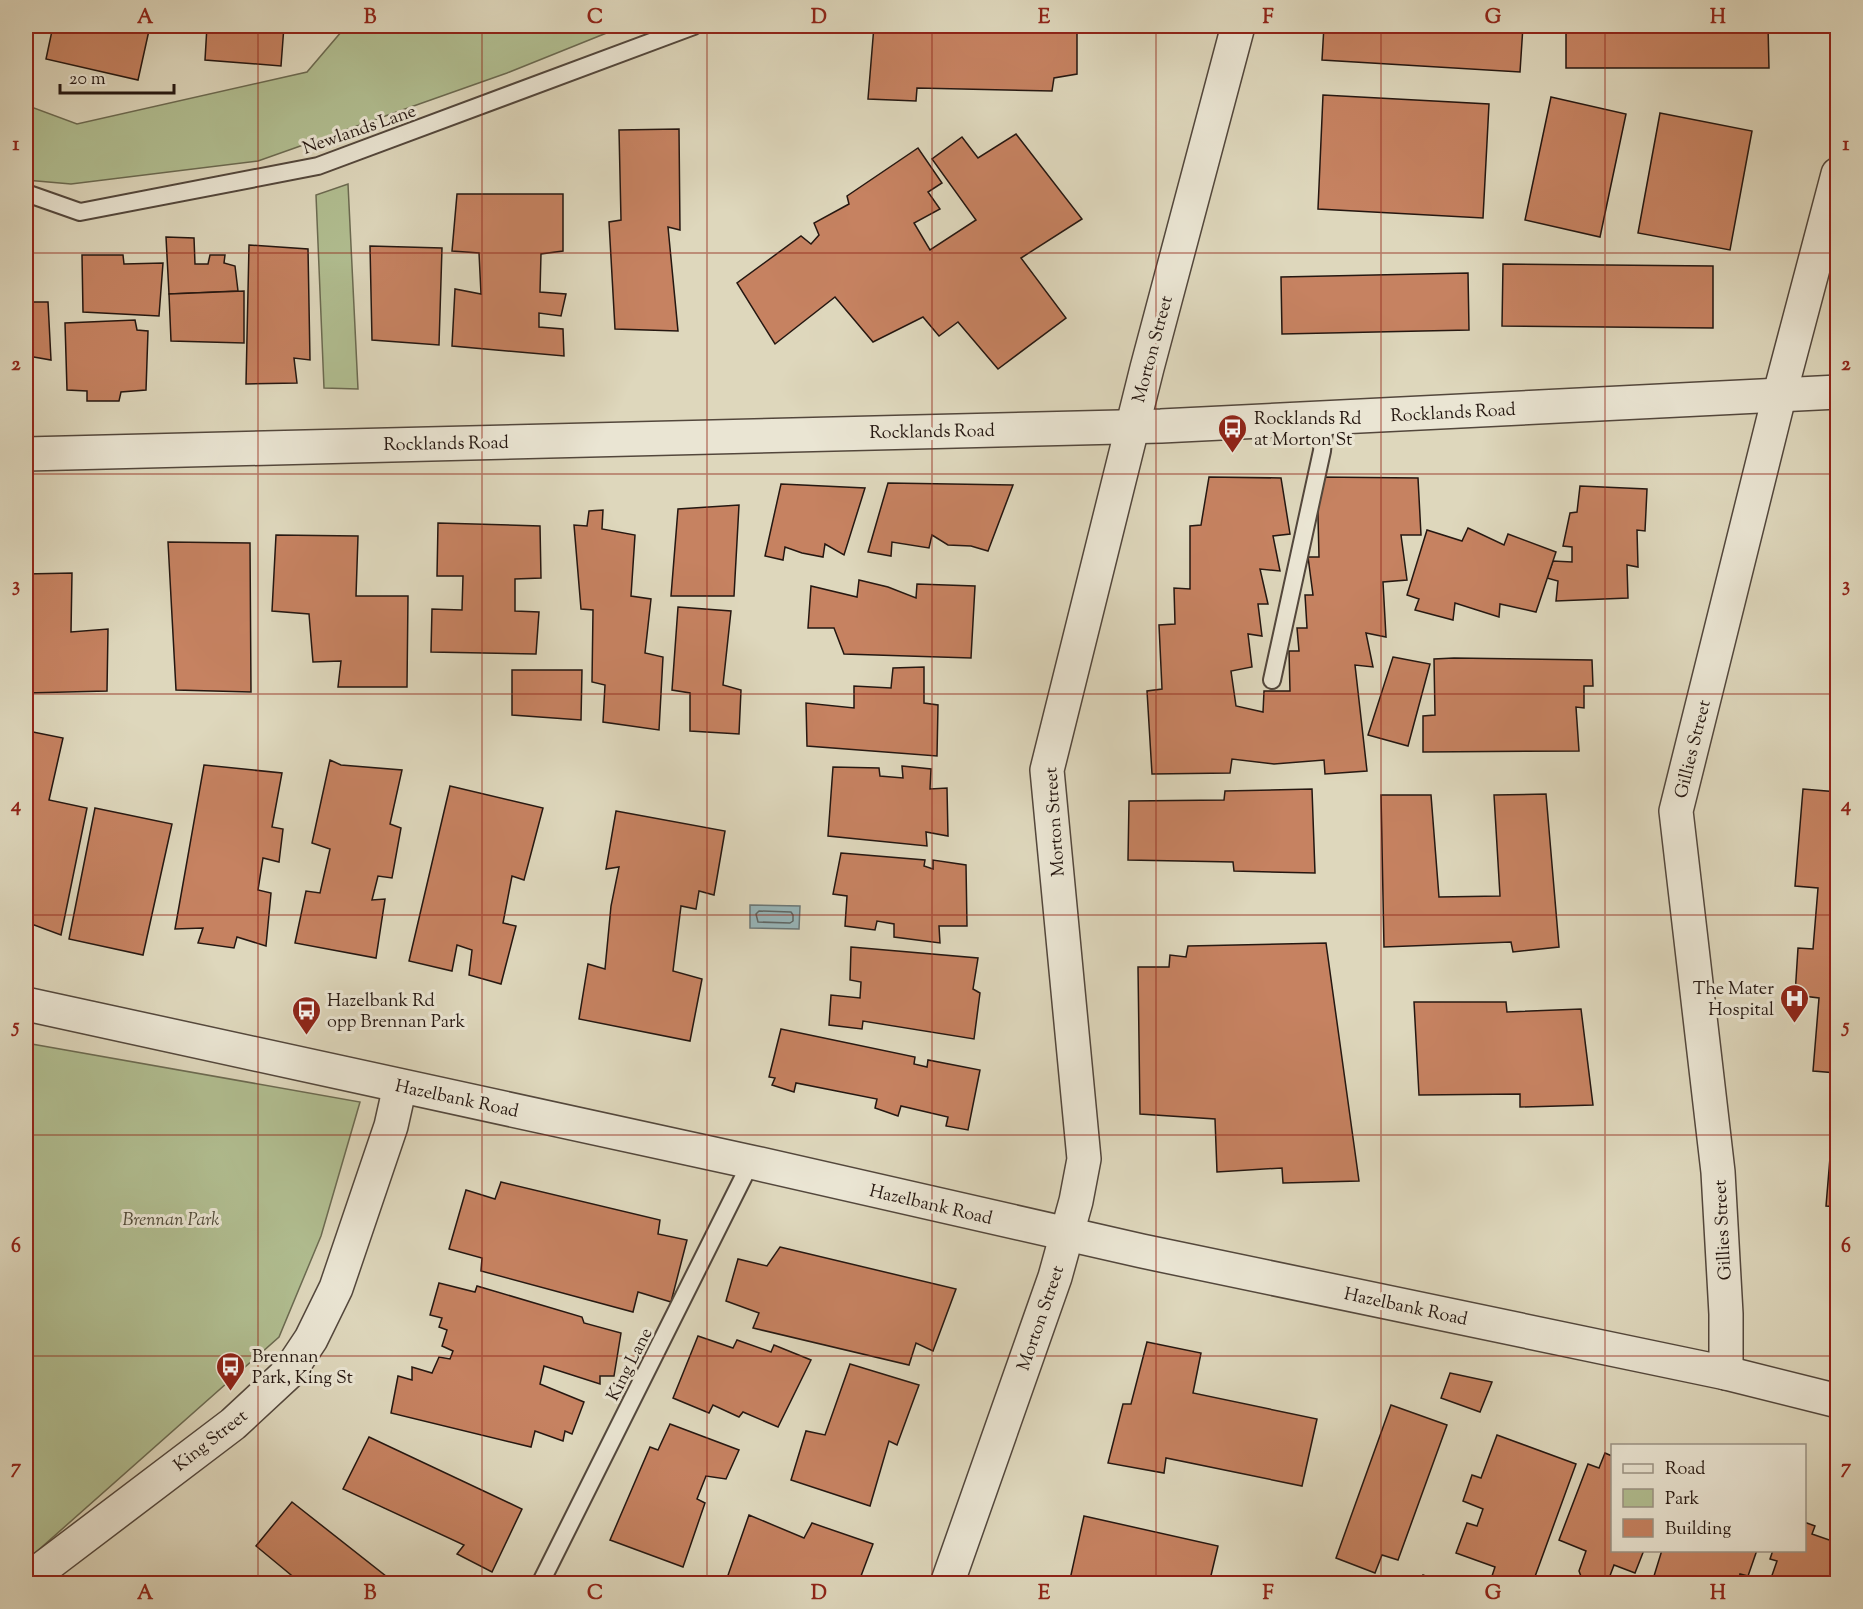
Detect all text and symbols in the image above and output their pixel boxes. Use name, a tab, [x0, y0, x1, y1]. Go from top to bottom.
text: A	[137, 4, 154, 33]
text: B	[364, 4, 377, 33]
text: C	[587, 4, 603, 33]
text: D	[811, 4, 827, 33]
text: E	[1038, 4, 1051, 33]
text: F	[1262, 4, 1274, 33]
text: G	[1485, 4, 1502, 33]
text: H	[1710, 4, 1726, 33]
scale bar	[60, 57, 174, 95]
text: 20 m	[69, 67, 106, 93]
street label: Newlands Lane	[299, 99, 420, 162]
text: 1	[13, 131, 20, 160]
text: 1	[1843, 131, 1850, 160]
street label: Morton Street	[1127, 293, 1181, 406]
text: 2	[11, 351, 21, 380]
text: 2	[1841, 351, 1851, 380]
street label: Rocklands Road	[1390, 398, 1516, 430]
place label: Rocklands Rd at Morton St	[1254, 407, 1362, 454]
bus stop icon: Rocklands Rd at Morton St	[1217, 412, 1249, 454]
street label: Rocklands Road	[869, 419, 995, 447]
street label: Rocklands Road	[383, 431, 509, 459]
text: 3	[12, 572, 20, 601]
text: 3	[1842, 572, 1850, 601]
street label: Gillies Street	[1669, 697, 1719, 801]
street label: Morton Street	[1039, 766, 1073, 878]
text: 4	[10, 792, 21, 821]
text: 4	[1840, 792, 1851, 821]
place label: The Mater Hospital	[1693, 977, 1774, 1024]
hospital icon: The Mater Hospital	[1779, 982, 1811, 1024]
place label: Hazelbank Rd opp Brennan Park	[327, 989, 465, 1036]
bus stop icon: Hazelbank Rd opp Brennan Park	[290, 994, 322, 1036]
text: 5	[11, 1013, 20, 1042]
text: 5	[1841, 1013, 1850, 1042]
street label: Hazelbank Road	[392, 1074, 521, 1126]
street label: Hazelbank Road	[866, 1179, 995, 1233]
street label: Gillies Street	[1708, 1179, 1740, 1281]
park label: Brennan Park	[123, 1208, 219, 1234]
text: 6	[11, 1233, 21, 1262]
text: 6	[1841, 1233, 1851, 1262]
street label: Morton Street	[1012, 1262, 1072, 1375]
street label: Hazelbank Road	[1341, 1282, 1470, 1334]
street label: King Lane	[601, 1324, 660, 1406]
place label: Brennan Park, King St	[252, 1345, 353, 1392]
bus stop icon: Brennan Park, King St	[215, 1350, 247, 1392]
street label: King Street	[169, 1404, 254, 1479]
legend	[1611, 1444, 1806, 1552]
text: 7	[11, 1454, 22, 1483]
text: 7	[1841, 1454, 1852, 1483]
text: Road	[1665, 1457, 1705, 1483]
text: Park	[1665, 1487, 1700, 1513]
text: Building	[1665, 1517, 1731, 1543]
text: A	[137, 1580, 154, 1609]
text: B	[364, 1580, 377, 1609]
text: C	[587, 1580, 603, 1609]
text: D	[811, 1580, 827, 1609]
text: E	[1038, 1580, 1051, 1609]
text: F	[1262, 1580, 1274, 1609]
text: G	[1485, 1580, 1502, 1609]
text: H	[1710, 1580, 1726, 1609]

